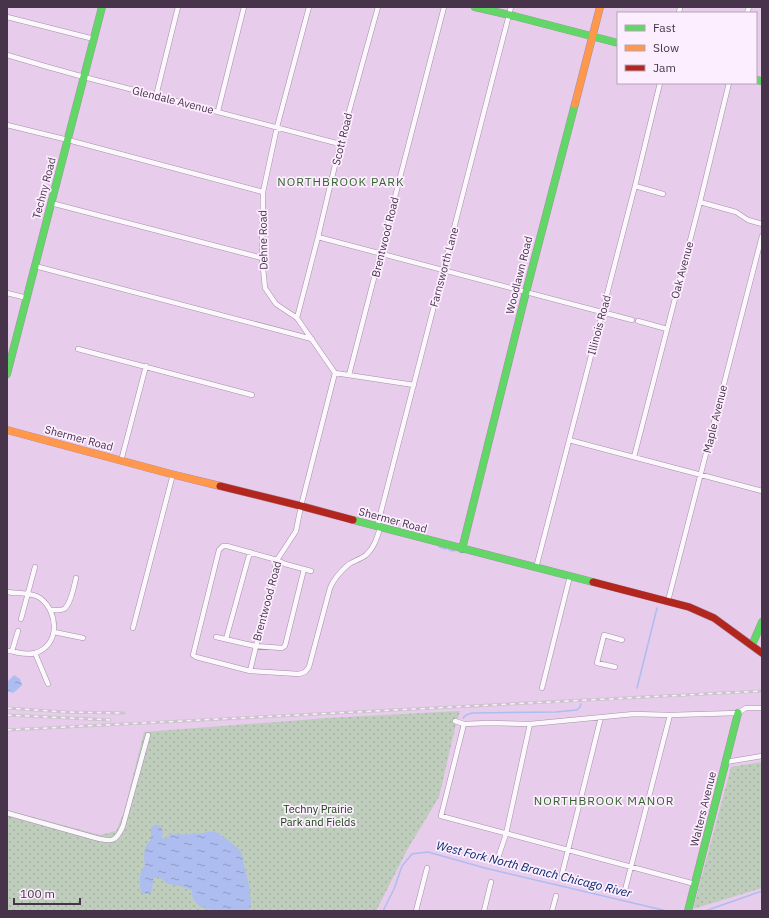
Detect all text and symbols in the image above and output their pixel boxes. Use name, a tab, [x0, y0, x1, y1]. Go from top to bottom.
legend	[617, 12, 757, 84]
text: Fast	[653, 20, 676, 35]
text: Slow	[653, 40, 679, 55]
text: Jam	[653, 60, 676, 75]
street label: Glendale Avenue	[131, 83, 215, 117]
street label: Scott Road	[329, 111, 355, 167]
street label: Techny Road	[29, 156, 59, 220]
district label: NORTHBROOK PARK	[277, 174, 405, 189]
street label: Brentwood Road	[368, 195, 402, 279]
street label: Dehne Road	[255, 210, 271, 270]
street label: Farnsworth Lane	[427, 226, 461, 308]
street label: Woodlawn Road	[503, 235, 535, 315]
street label: Oak Avenue	[668, 240, 696, 300]
street label: Illinois Road	[584, 293, 614, 357]
street label: Maple Avenue	[700, 384, 730, 454]
street label: Shermer Road	[43, 422, 115, 454]
street label: Shermer Road	[357, 504, 429, 536]
street label: Brentwood Road	[250, 559, 284, 643]
street label: Walters Avenue	[687, 770, 719, 848]
district label: NORTHBROOK MANOR	[534, 793, 674, 808]
park label: Techny Prairie Park and Fields	[280, 802, 356, 829]
water label: West Fork North Branch Chicago River	[435, 837, 634, 901]
scale bar	[14, 880, 80, 906]
text: 100 m	[20, 886, 55, 901]

